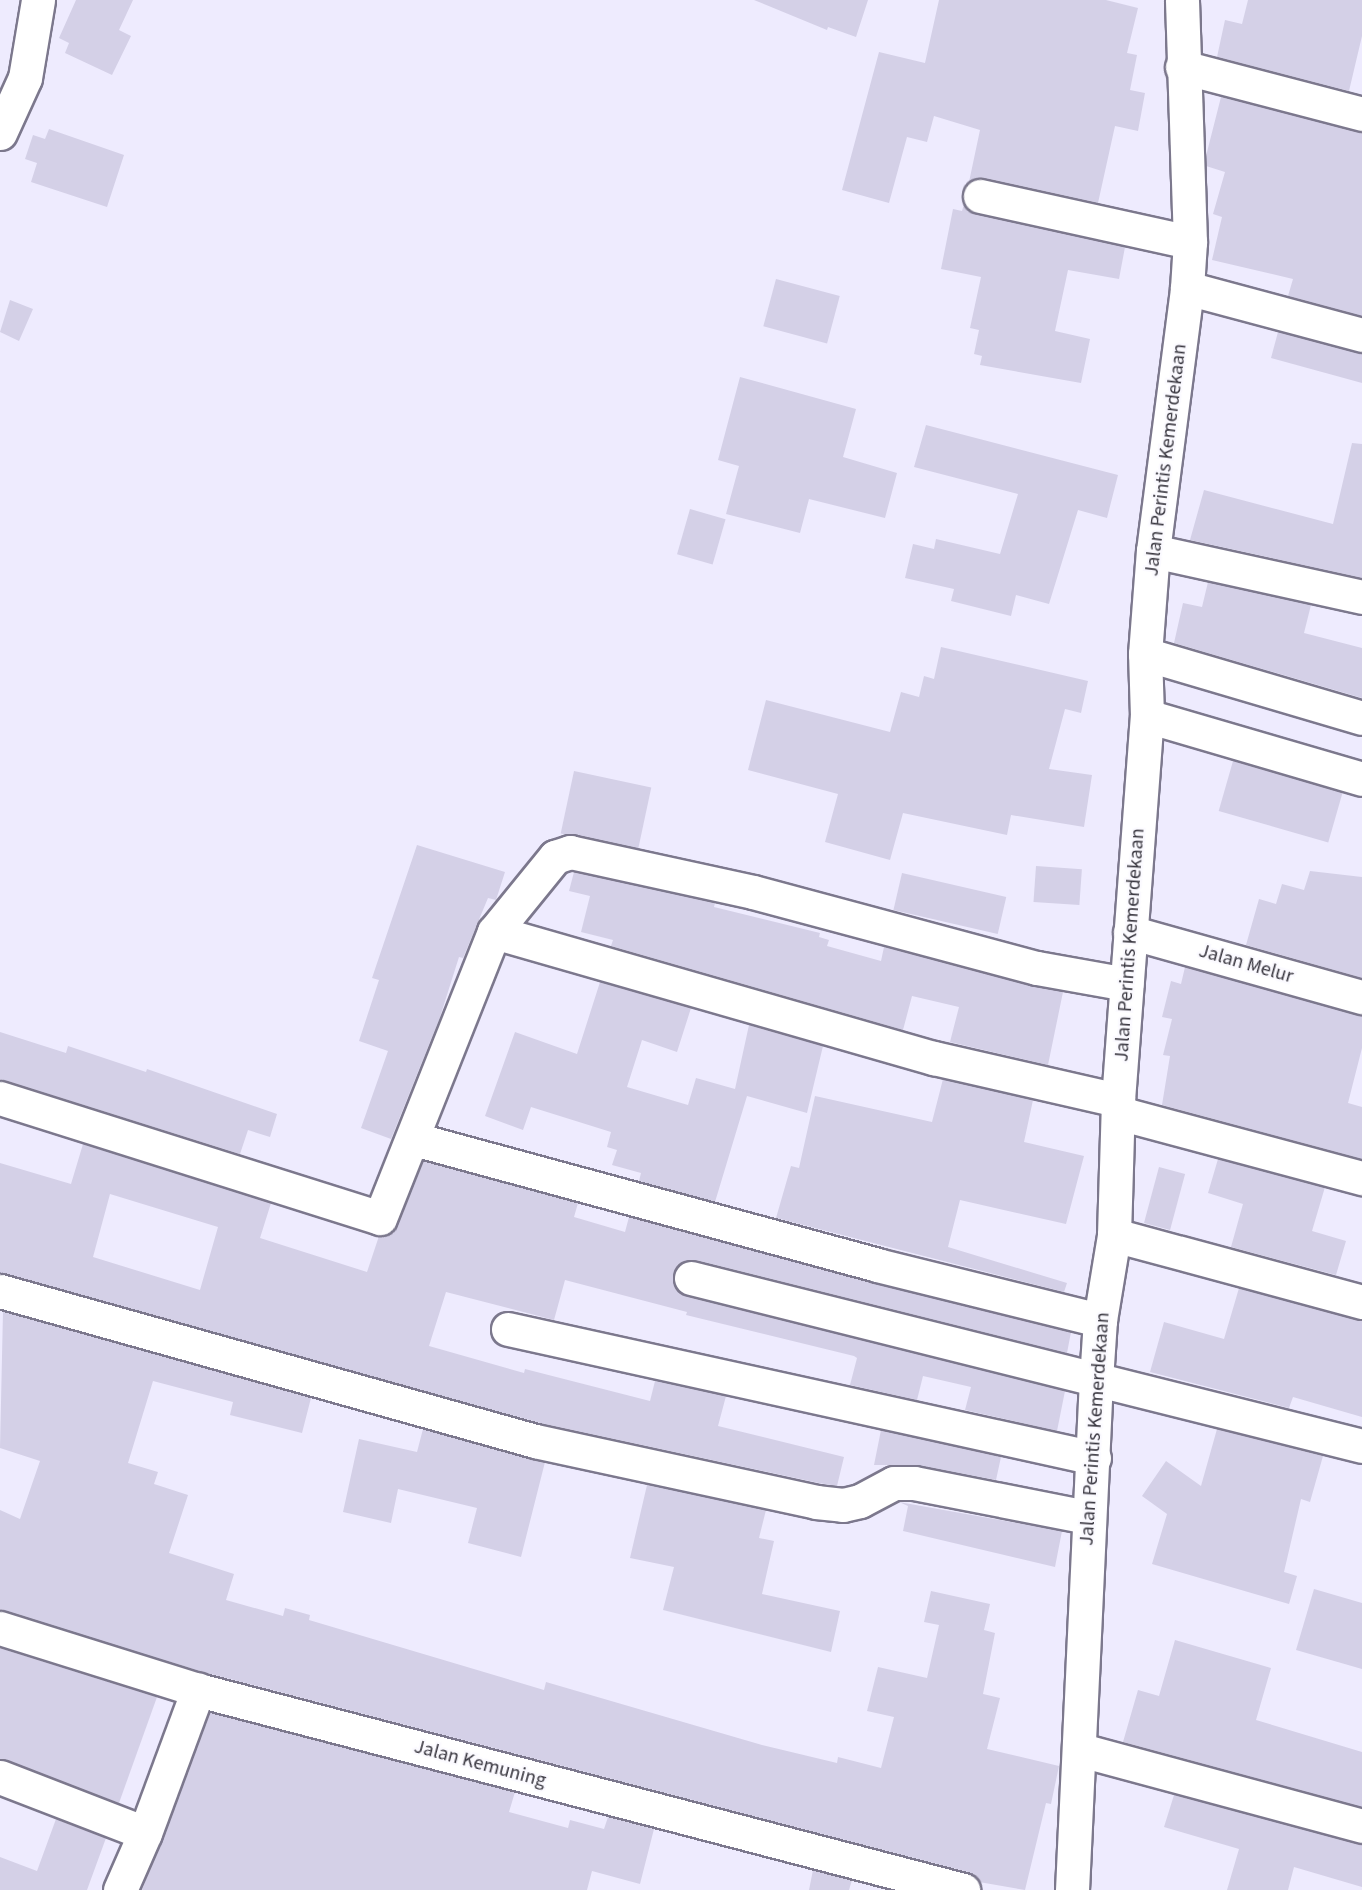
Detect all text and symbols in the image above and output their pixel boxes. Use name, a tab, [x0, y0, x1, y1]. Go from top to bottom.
street label: Jalan Perintis Kemerdekaan	[1140, 343, 1192, 577]
street label: Jalan Perintis Kemerdekaan	[1110, 828, 1150, 1062]
street label: Jalan Melur	[1196, 939, 1296, 989]
street label: Jalan Perintis Kemerdekaan	[1075, 1312, 1115, 1546]
street label: Jalan Kemuning	[411, 1735, 549, 1793]

